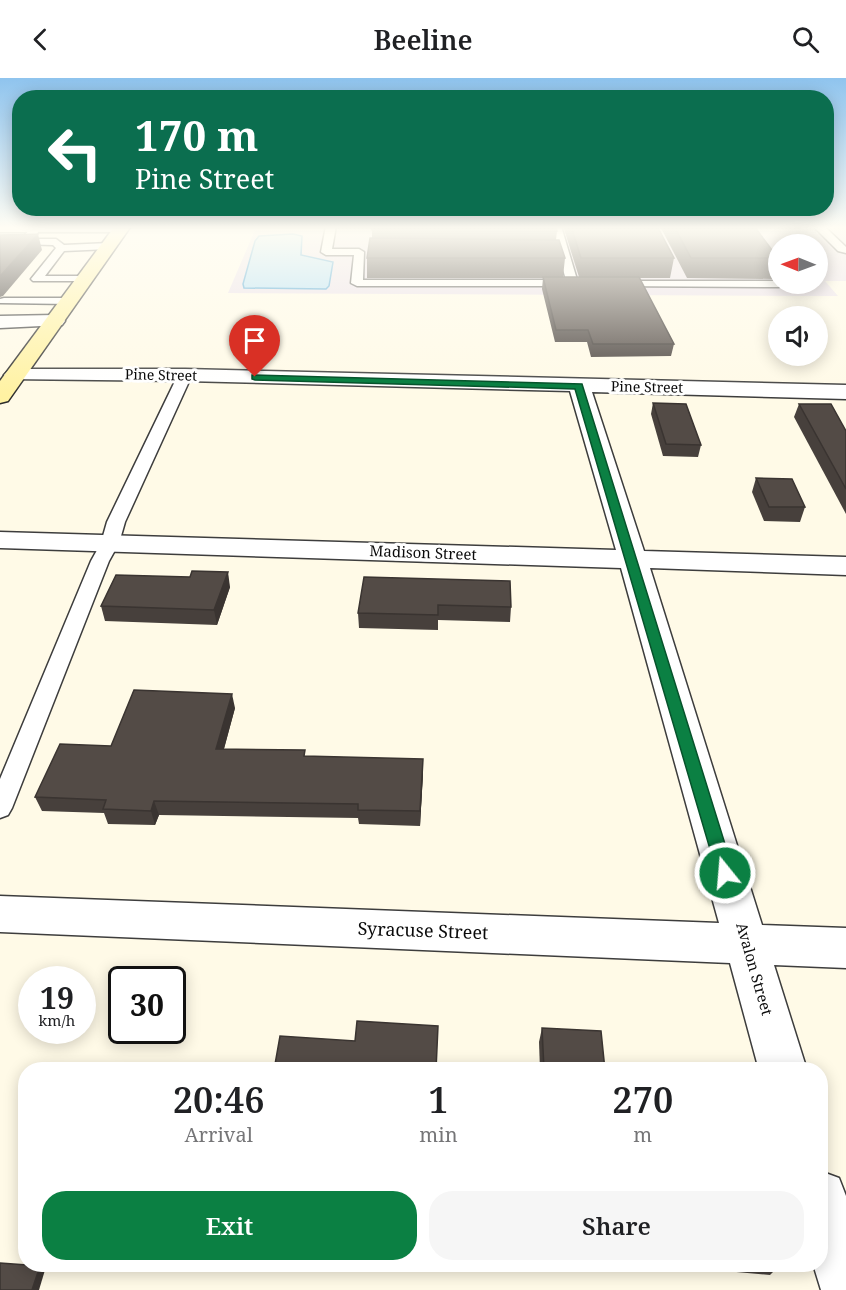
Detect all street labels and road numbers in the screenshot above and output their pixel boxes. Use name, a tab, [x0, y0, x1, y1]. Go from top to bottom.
street label: Pine Street	[125, 364, 197, 385]
street label: Pine Street	[611, 376, 683, 397]
street label: Madison Street	[369, 540, 477, 564]
street label: Syracuse Street	[357, 916, 489, 944]
street label: Avalon Street	[732, 920, 778, 1017]

